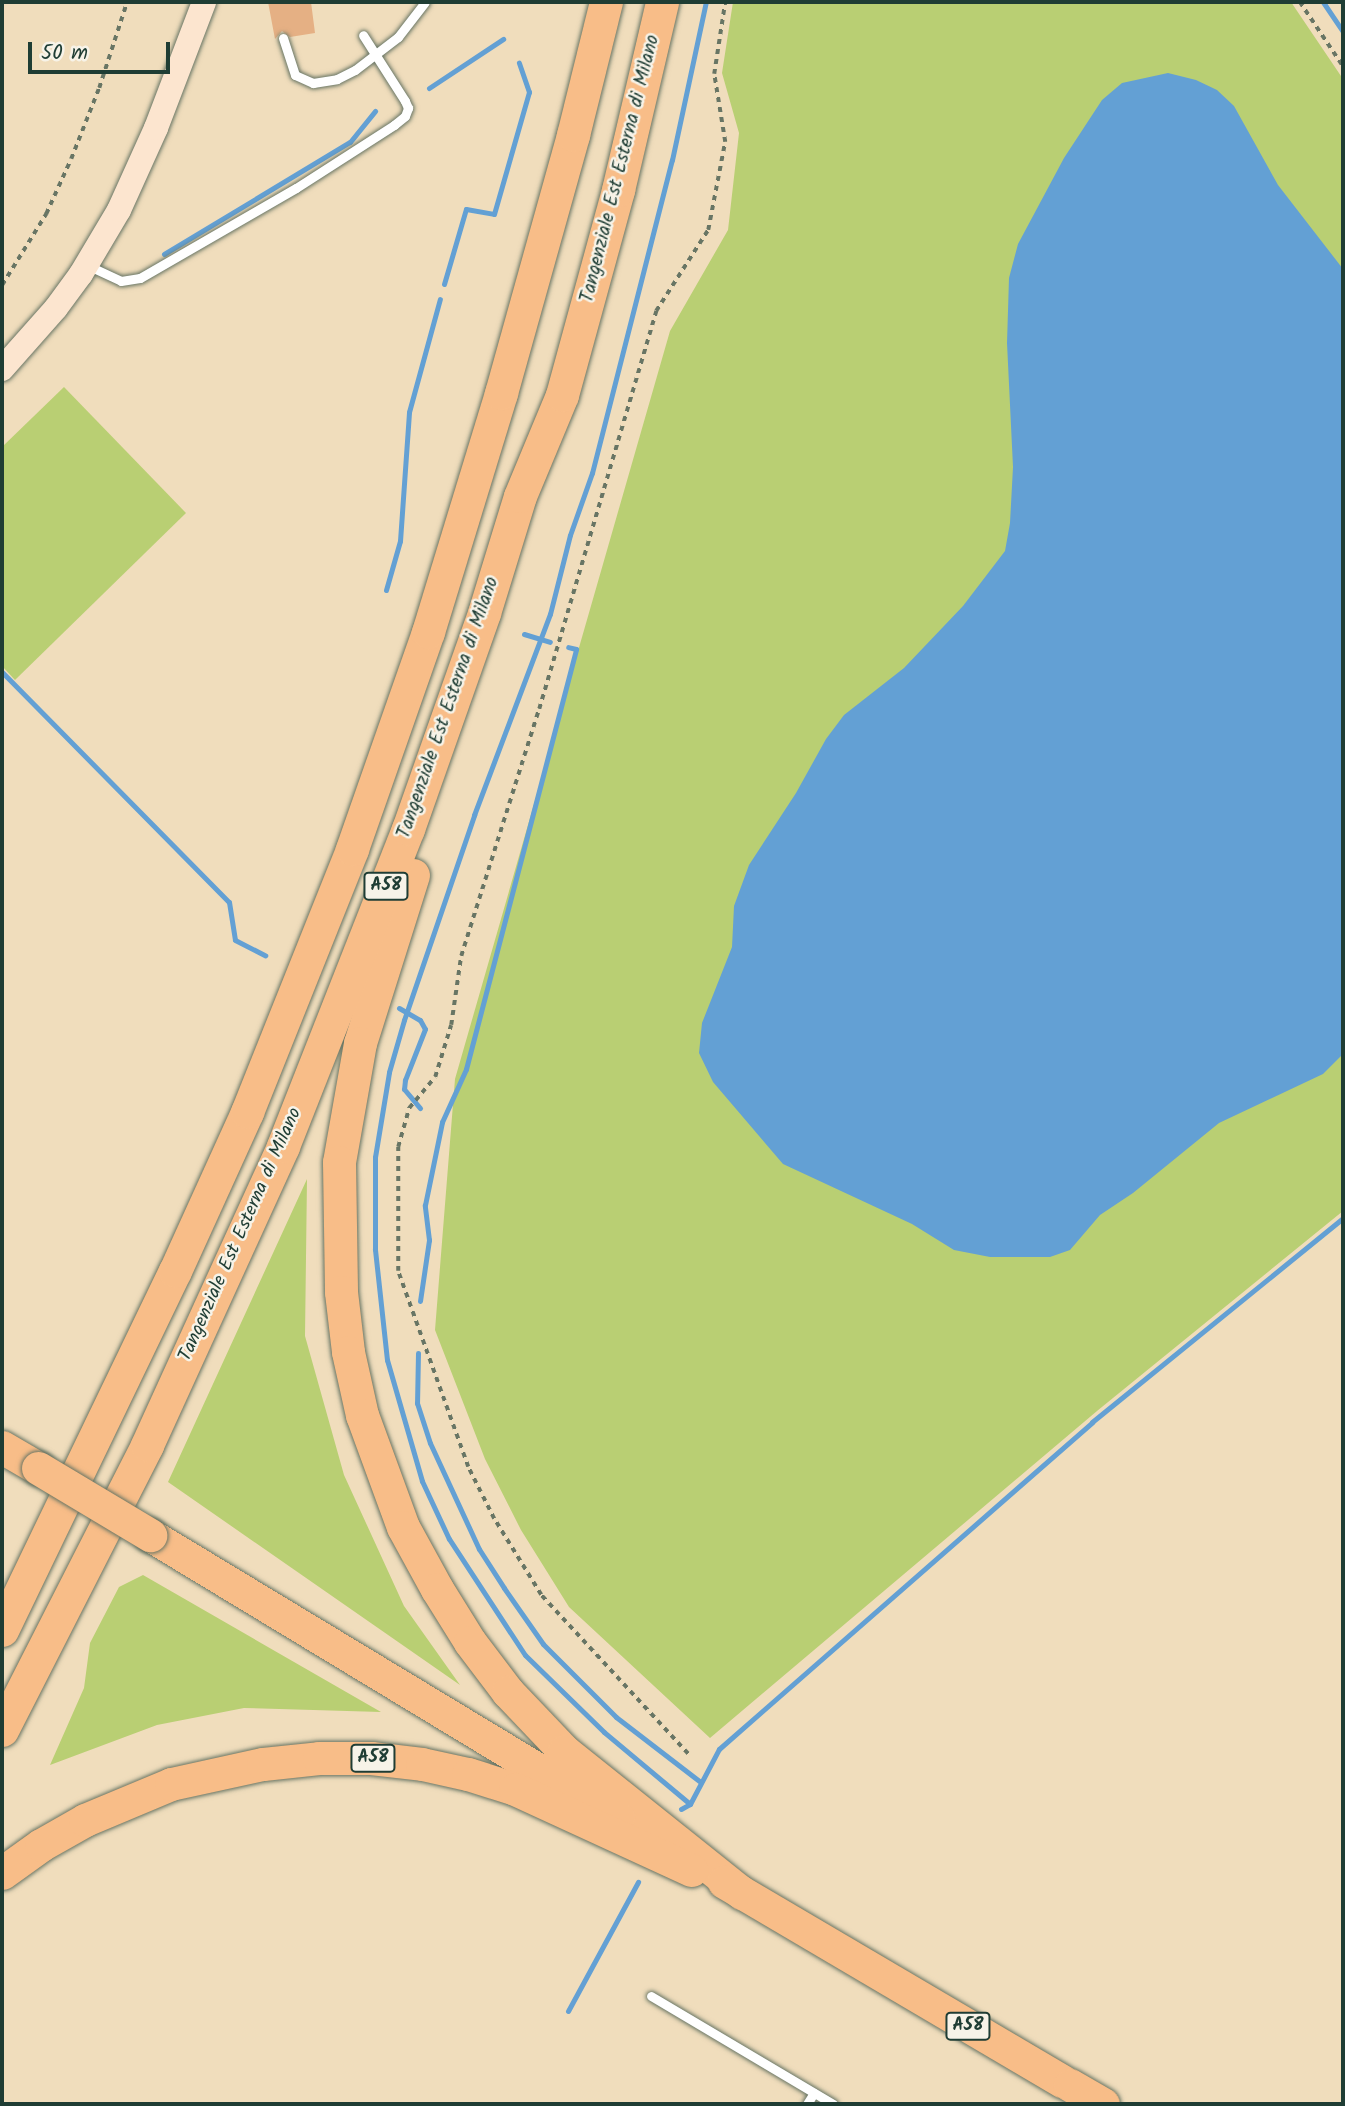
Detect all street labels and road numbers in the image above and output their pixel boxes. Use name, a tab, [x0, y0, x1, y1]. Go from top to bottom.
street label: Tangenziale Est Esterna di Milano	[577, 33, 665, 305]
street label: Tangenziale Est Esterna di Milano	[393, 574, 505, 842]
road number: A58	[363, 872, 409, 900]
street label: Tangenziale Est Esterna di Milano	[175, 1105, 307, 1365]
road number: A58	[350, 1744, 396, 1772]
road number: A58	[945, 2012, 991, 2040]

